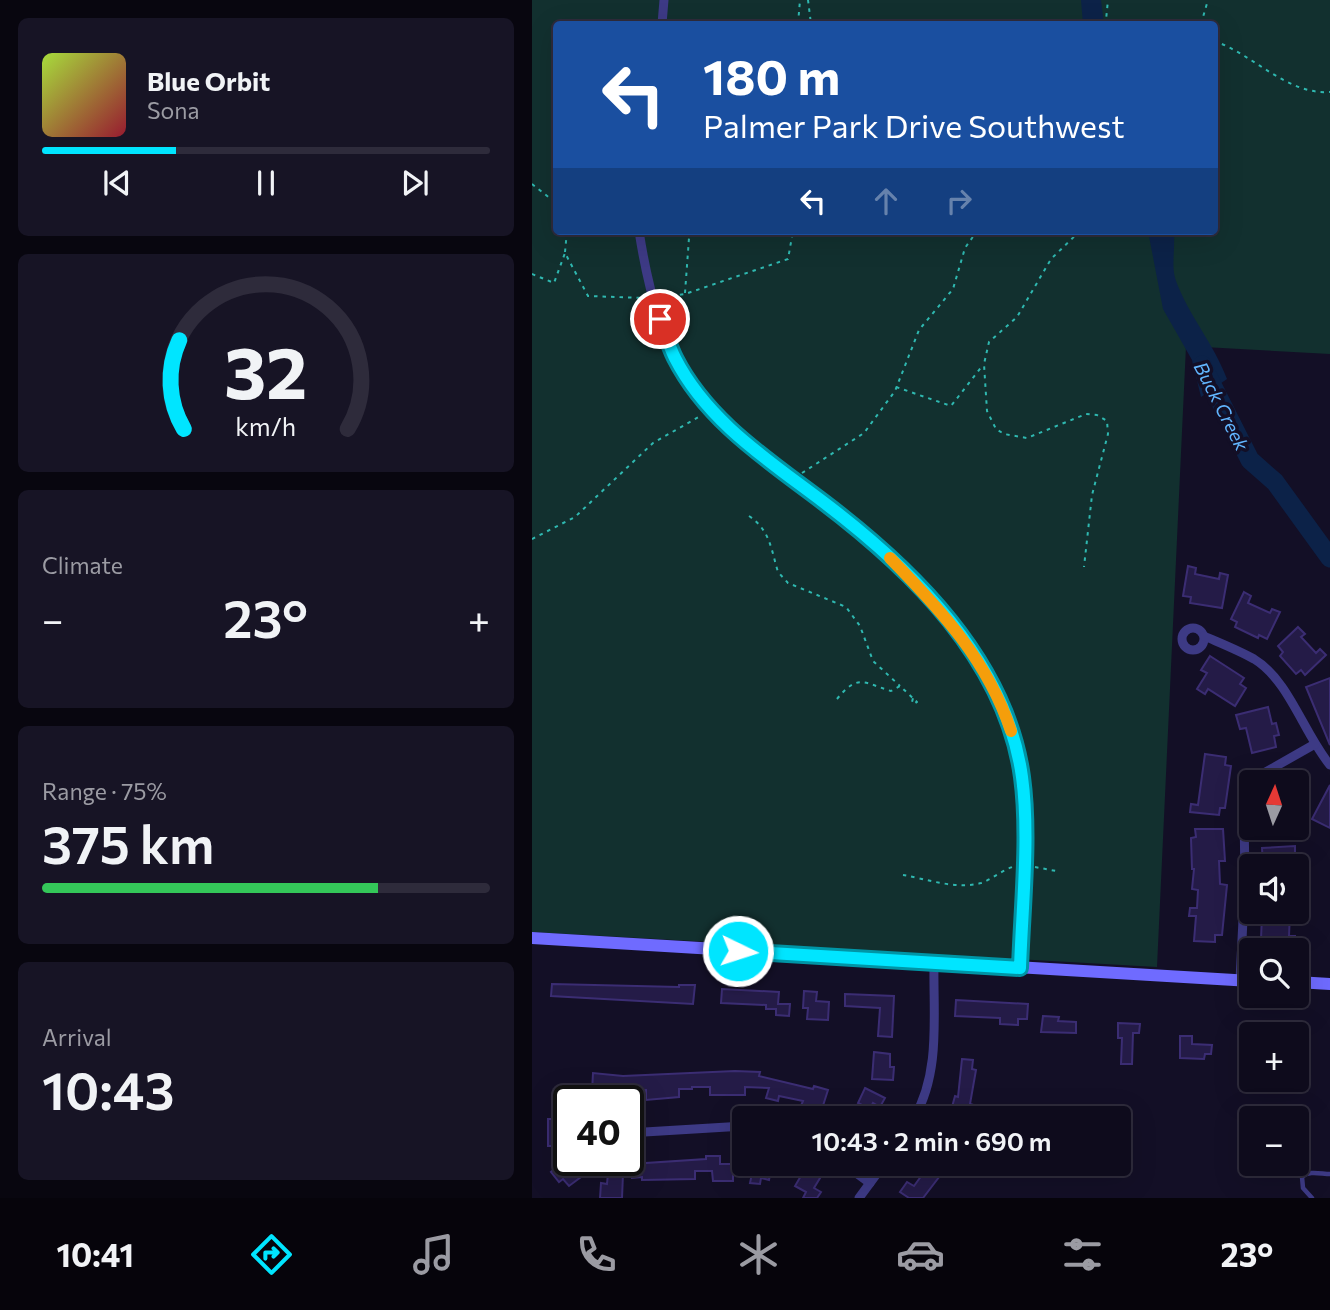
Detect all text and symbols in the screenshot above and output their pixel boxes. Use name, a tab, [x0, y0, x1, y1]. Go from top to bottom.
text: 180 m	[703, 45, 840, 105]
icon: left	[588, 49, 679, 140]
text: Blue Orbit	[147, 65, 270, 96]
text: Sona	[147, 96, 199, 124]
text: Palmer Park Drive Southwest	[703, 105, 1125, 145]
icon: previous	[98, 164, 136, 202]
icon: pause	[247, 164, 285, 202]
icon: next	[396, 164, 434, 202]
icon: left	[794, 182, 832, 220]
icon: ahead	[867, 182, 905, 220]
icon: right	[940, 182, 978, 220]
pin	[630, 289, 690, 349]
icon: arrive	[641, 300, 679, 338]
text: 32	[224, 325, 308, 414]
water label: Buck Creek	[1190, 358, 1255, 455]
text: km/h	[236, 411, 296, 441]
text: Climate	[42, 551, 123, 579]
text: 23°	[223, 585, 308, 649]
text: −	[42, 595, 64, 642]
text: +	[468, 595, 490, 642]
north arrow	[1239, 770, 1309, 840]
map controls	[1239, 770, 1309, 1176]
text: Range · 75%	[42, 777, 167, 805]
text: 375 km	[42, 811, 214, 875]
button: sound	[1239, 854, 1309, 924]
position arrow	[701, 914, 775, 988]
button: search	[1239, 938, 1309, 1008]
button: +	[1239, 1022, 1309, 1092]
text: Arrival	[42, 1023, 112, 1051]
text: 10:43	[42, 1057, 174, 1121]
speed limit sign: 40	[553, 1085, 644, 1176]
button: −	[1239, 1106, 1309, 1176]
text: 10:43 · 2 min · 690 m	[811, 1125, 1052, 1156]
icon: directions	[247, 1230, 296, 1279]
icon: music	[409, 1230, 458, 1279]
icon: phone	[572, 1230, 621, 1279]
icon: climate	[734, 1230, 783, 1279]
icon: car	[896, 1230, 945, 1279]
icon: filters	[1058, 1230, 1107, 1279]
text: 10:41	[57, 1234, 134, 1274]
text: 23°	[1221, 1234, 1273, 1274]

